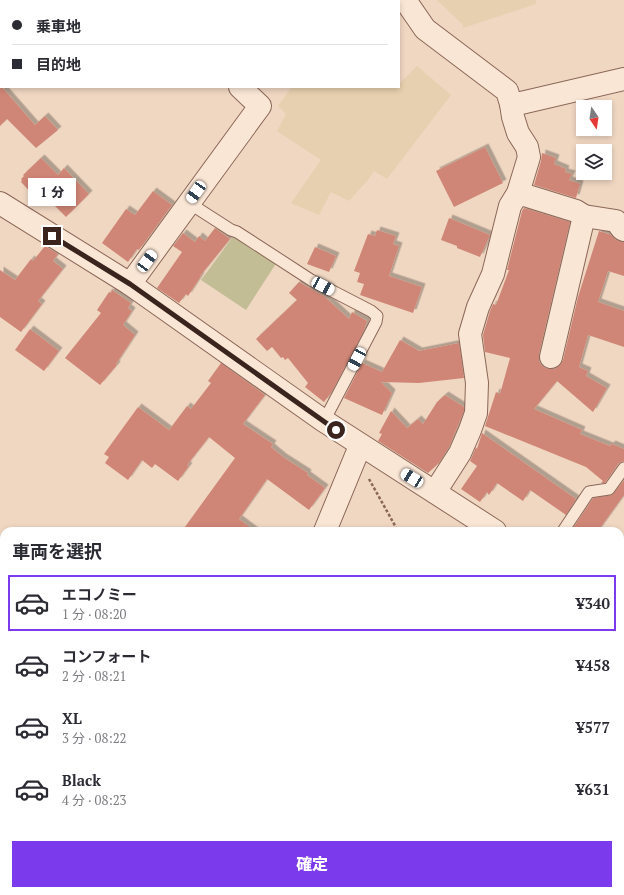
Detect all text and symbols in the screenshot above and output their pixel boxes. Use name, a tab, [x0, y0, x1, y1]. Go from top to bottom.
text: 乗車地	[36, 16, 81, 36]
text: 目的地	[36, 54, 81, 74]
north arrow	[576, 100, 612, 136]
map controls	[576, 100, 612, 180]
button: layers	[576, 144, 612, 180]
callout: 1 分	[28, 178, 76, 206]
car	[184, 179, 208, 205]
text: 1 分	[40, 183, 64, 201]
route end	[43, 227, 61, 245]
car	[135, 248, 159, 274]
car	[310, 275, 336, 297]
car	[346, 346, 368, 372]
route start	[327, 421, 345, 439]
car	[399, 467, 425, 489]
text: 車両を選択	[12, 539, 102, 563]
text: エコノミー	[62, 584, 137, 604]
icon: car	[14, 585, 50, 621]
text: ¥340	[576, 593, 610, 613]
text: 1 分 · 08:20	[62, 605, 127, 623]
text: コンフォート	[62, 646, 152, 666]
icon: car	[14, 647, 50, 683]
text: ¥458	[576, 655, 610, 675]
text: 2 分 · 08:21	[62, 667, 127, 685]
text: XL	[62, 708, 82, 728]
icon: car	[14, 709, 50, 745]
text: ¥577	[576, 717, 610, 737]
text: 3 分 · 08:22	[62, 729, 127, 747]
text: Black	[62, 770, 101, 790]
icon: car	[14, 771, 50, 807]
text: ¥631	[576, 779, 610, 799]
text: 4 分 · 08:23	[62, 791, 127, 809]
button: 確定	[12, 841, 612, 887]

